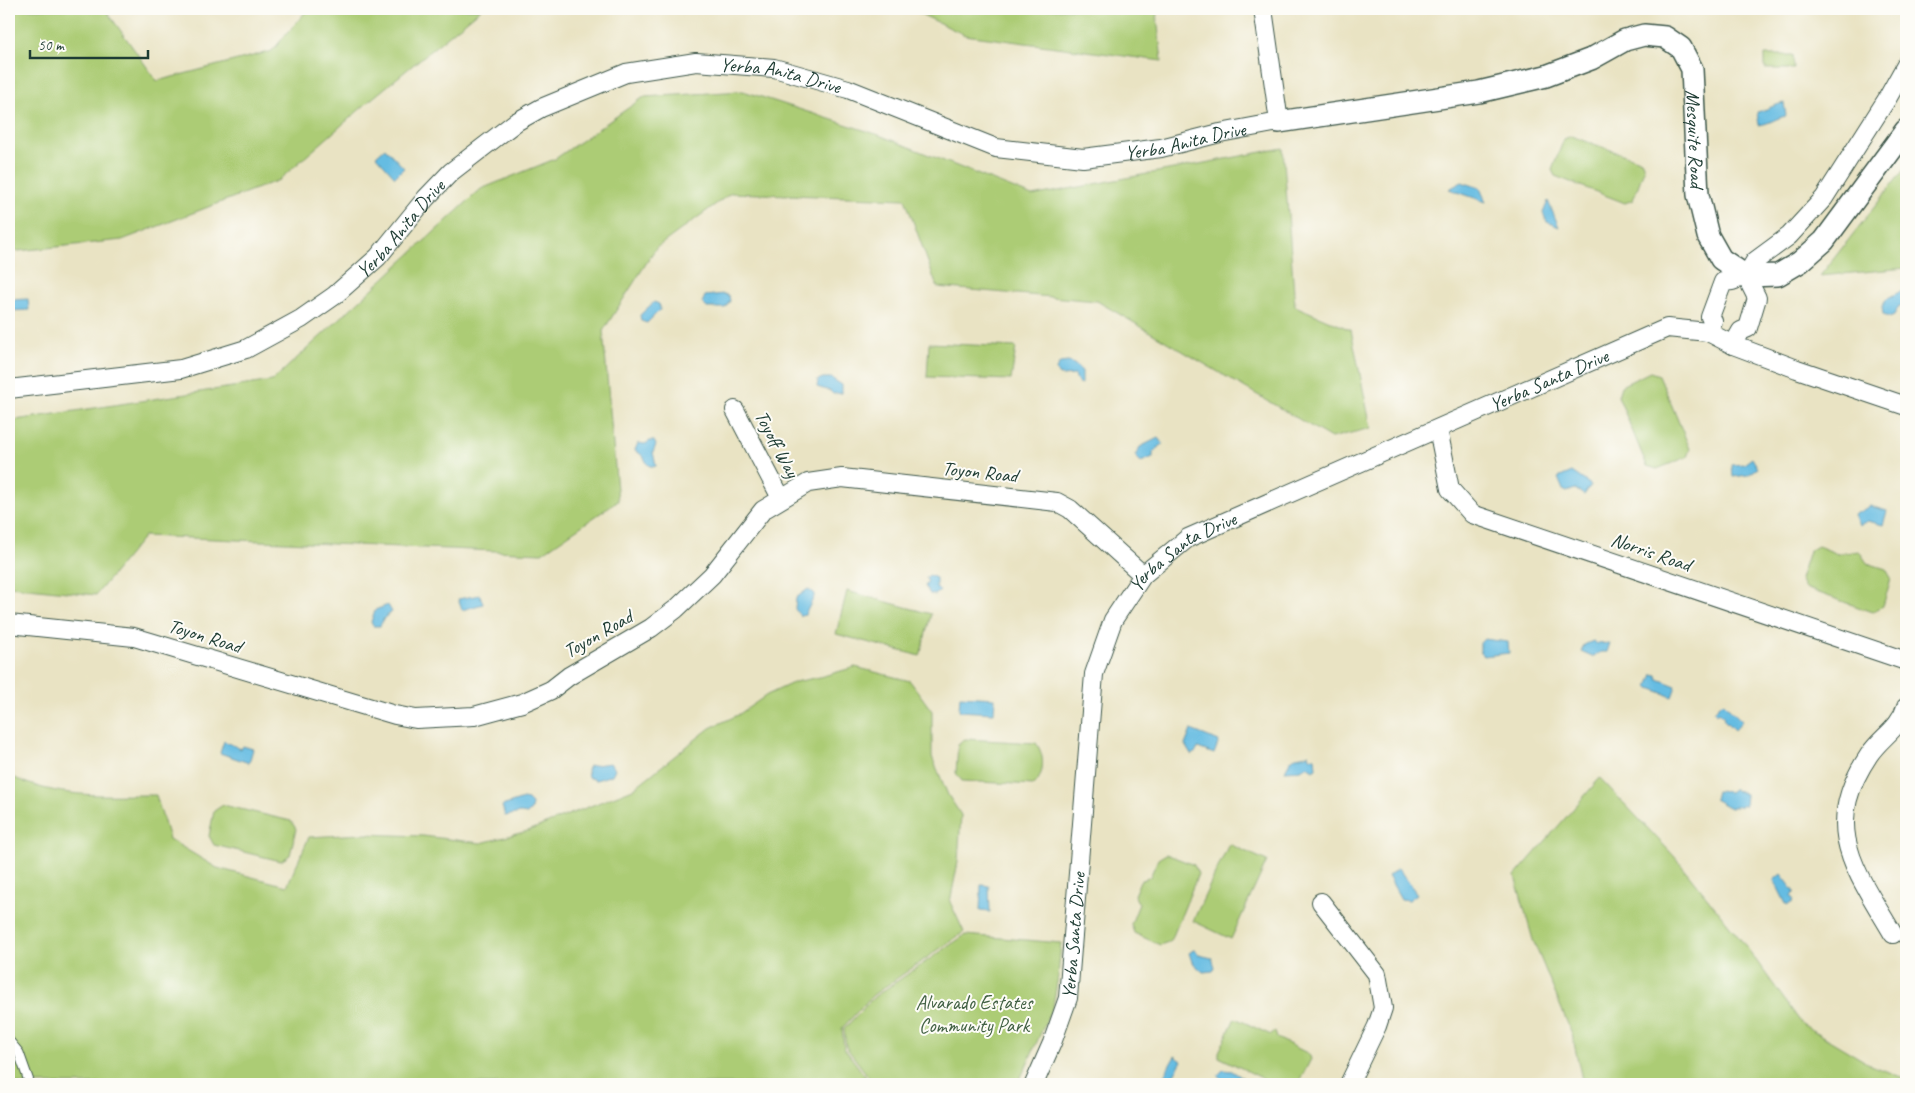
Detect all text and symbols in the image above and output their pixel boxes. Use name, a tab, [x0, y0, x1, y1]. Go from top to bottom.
scale bar	[30, 28, 148, 60]
text: 50 m	[38, 36, 65, 55]
street label: Yerba Anita Drive	[719, 51, 845, 99]
street label: Mesquite Road	[1681, 89, 1710, 192]
street label: Yerba Anita Drive	[1123, 116, 1249, 165]
street label: Yerba Anita Drive	[351, 173, 451, 283]
street label: Yerba Santa Drive	[1486, 342, 1613, 417]
street label: Toyoff Way	[749, 406, 806, 483]
street label: Toyon Road	[941, 456, 1022, 489]
street label: Yerba Santa Drive	[1123, 505, 1241, 596]
street label: Norris Road	[1608, 527, 1697, 578]
street label: Toyon Road	[559, 603, 640, 664]
street label: Toyon Road	[165, 613, 248, 660]
street label: Yerba Santa Drive	[1055, 870, 1091, 1000]
park label: Alvarado Estates Community Park	[916, 990, 1034, 1038]

